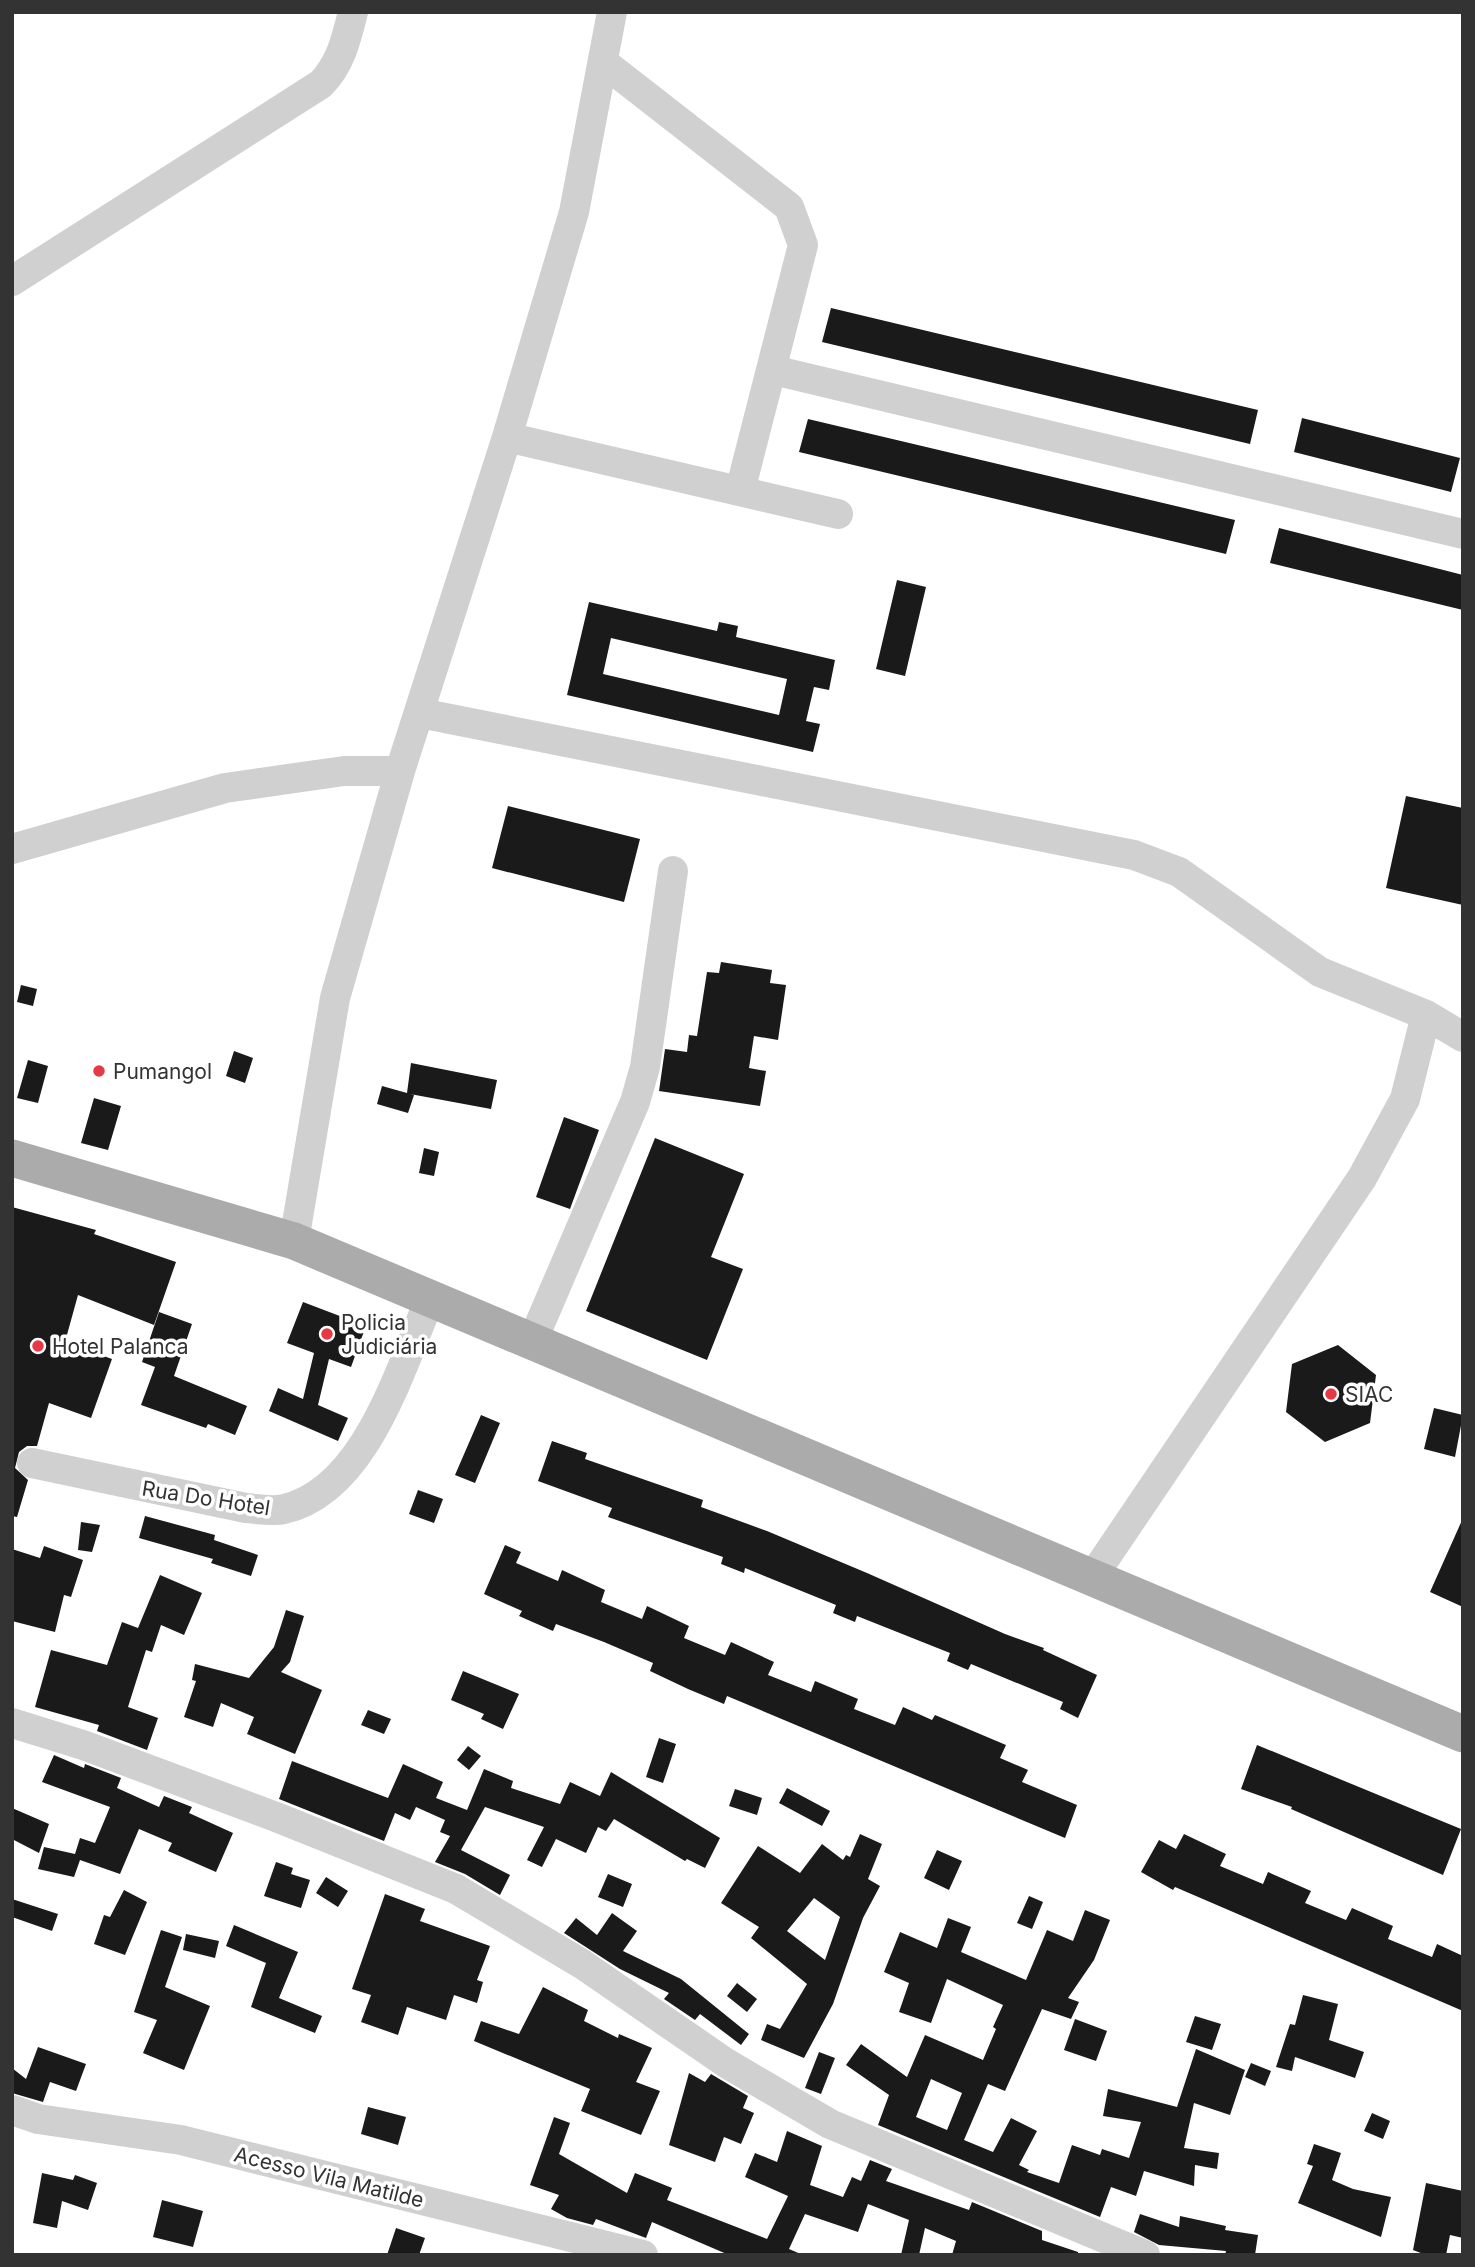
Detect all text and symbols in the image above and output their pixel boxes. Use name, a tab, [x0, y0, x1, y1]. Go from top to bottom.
place label: Pumangol	[113, 1059, 212, 1084]
marker: Pumangol	[91, 1063, 107, 1079]
place label: Policia Judiciária	[341, 1310, 437, 1359]
marker: Policia Judiciária	[319, 1326, 335, 1342]
place label: Hotel Palanca	[52, 1334, 189, 1359]
marker: Hotel Palanca	[30, 1338, 46, 1354]
place label: SIAC	[1345, 1382, 1393, 1407]
marker: SIAC	[1323, 1386, 1339, 1402]
street label: Rua Do Hotel	[140, 1476, 272, 1520]
street label: Acesso Vila Matilde	[232, 2141, 426, 2213]

